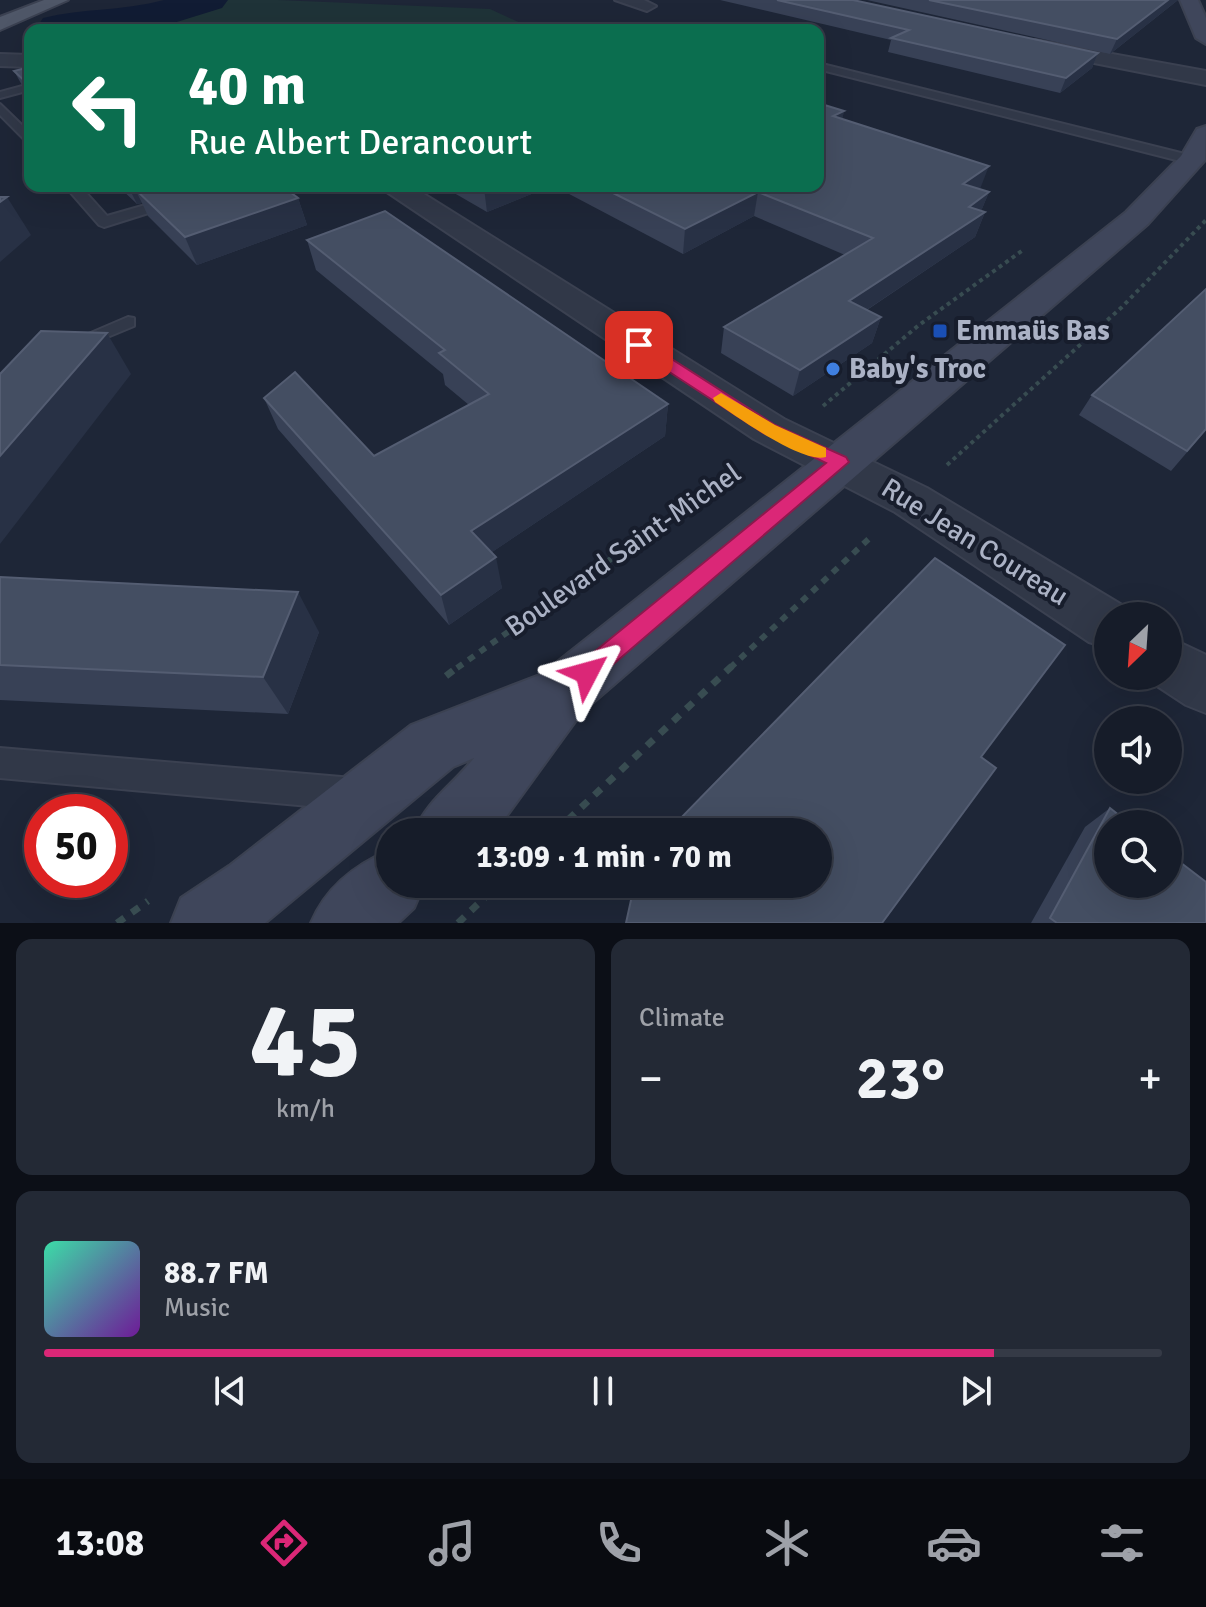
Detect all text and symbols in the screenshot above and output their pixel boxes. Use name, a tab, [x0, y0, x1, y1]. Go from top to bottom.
text: 40 m	[188, 51, 306, 120]
icon: left	[56, 56, 160, 160]
text: Rue Albert Derancourt	[188, 120, 532, 165]
pin	[605, 311, 673, 379]
place label: Emmaüs Bas	[956, 314, 1110, 348]
marker: Emmaüs Bas	[931, 322, 949, 340]
icon: arrive	[617, 323, 661, 367]
place label: Baby's Troc	[849, 352, 986, 386]
marker: Baby's Troc	[824, 360, 842, 378]
street label: Boulevard Saint-Michel	[499, 456, 747, 644]
street label: Rue Jean Coureau	[875, 471, 1075, 613]
north arrow	[1094, 602, 1182, 690]
map controls	[1094, 602, 1182, 898]
position arrow	[545, 631, 629, 715]
button: sound	[1094, 706, 1182, 794]
speed limit sign: 50	[24, 794, 128, 898]
button: search	[1094, 810, 1182, 898]
text: 13:09 · 1 min · 70 m	[476, 839, 732, 876]
text: 45	[249, 977, 362, 1105]
text: Climate	[639, 1002, 725, 1034]
text: 23°	[856, 1042, 945, 1116]
text: −	[639, 1052, 663, 1106]
text: +	[1138, 1052, 1162, 1106]
text: km/h	[276, 1093, 335, 1125]
text: 88.7 FM	[164, 1255, 269, 1292]
text: Music	[164, 1292, 230, 1324]
icon: previous	[208, 1369, 252, 1413]
icon: pause	[581, 1369, 625, 1413]
icon: next	[954, 1369, 998, 1413]
icon: directions	[256, 1515, 312, 1571]
icon: music	[424, 1515, 480, 1571]
icon: phone	[591, 1515, 647, 1571]
icon: climate	[759, 1515, 815, 1571]
icon: car	[926, 1515, 982, 1571]
icon: filters	[1094, 1515, 1150, 1571]
text: 13:08	[56, 1521, 144, 1566]

